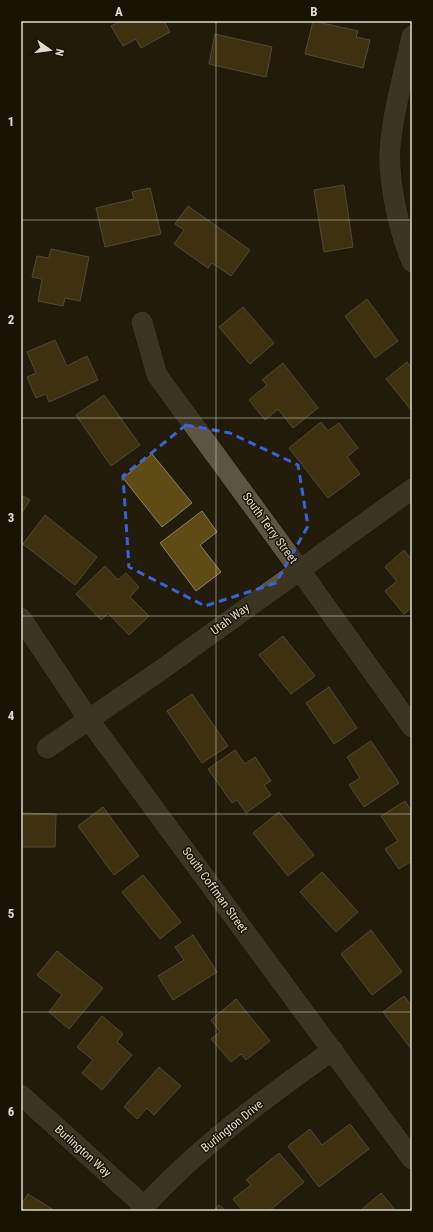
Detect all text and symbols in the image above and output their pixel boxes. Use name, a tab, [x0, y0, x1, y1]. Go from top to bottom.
text: A	[115, 4, 123, 19]
text: B	[310, 4, 318, 19]
north arrow	[30, 30, 70, 70]
text: N	[52, 47, 66, 57]
text: 1	[8, 114, 14, 129]
text: 2	[8, 312, 15, 327]
street label: South Terry Street	[240, 490, 301, 567]
text: 3	[8, 510, 14, 525]
street label: Utah Way	[208, 600, 252, 638]
text: 4	[8, 708, 15, 723]
street label: South Coffman Street	[179, 845, 251, 936]
text: 5	[8, 906, 15, 921]
street label: Burlington Drive	[198, 1097, 266, 1155]
text: 6	[8, 1104, 15, 1119]
street label: Burlington Way	[52, 1122, 114, 1180]

